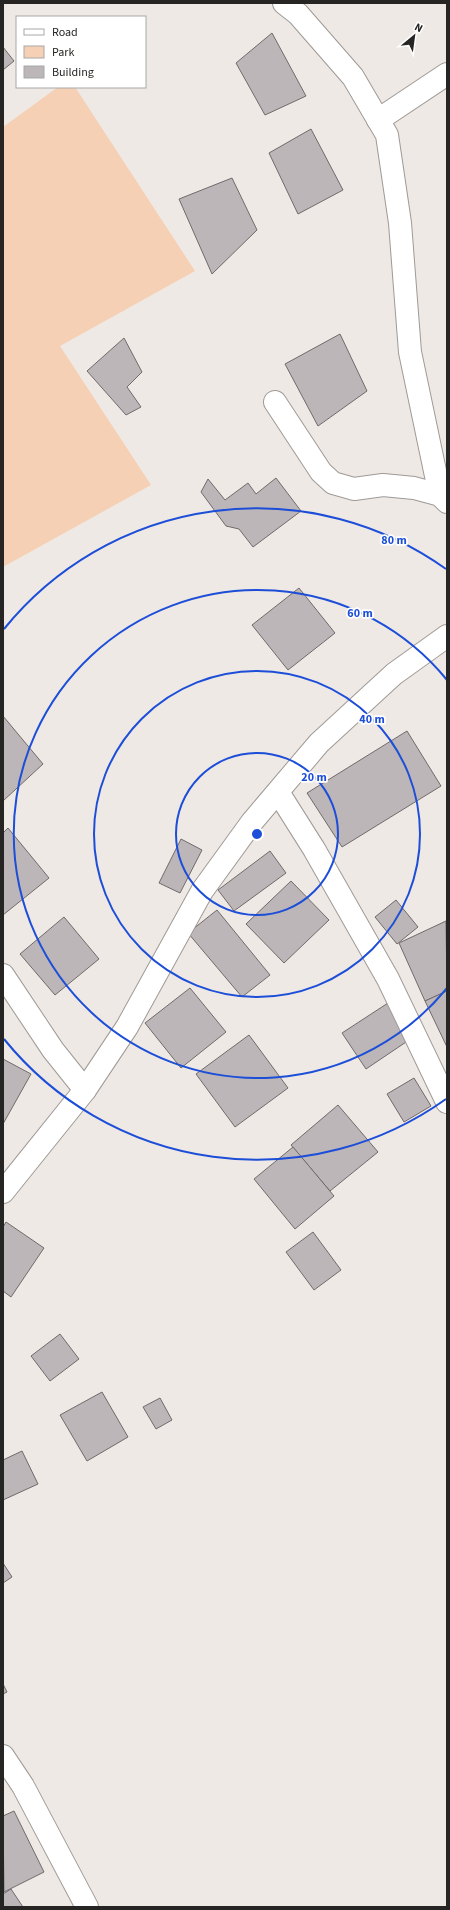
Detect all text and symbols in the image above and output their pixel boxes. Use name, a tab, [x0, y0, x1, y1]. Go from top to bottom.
legend	[16, 16, 146, 88]
north arrow	[394, 16, 434, 56]
text: N	[412, 19, 425, 36]
text: Road	[52, 24, 78, 41]
text: Park	[52, 44, 74, 61]
text: Building	[52, 64, 94, 81]
text: 80 m	[381, 532, 407, 549]
text: 60 m	[347, 605, 373, 622]
text: 40 m	[359, 711, 385, 728]
text: 20 m	[301, 769, 327, 786]
centre of rings	[250, 827, 264, 841]

